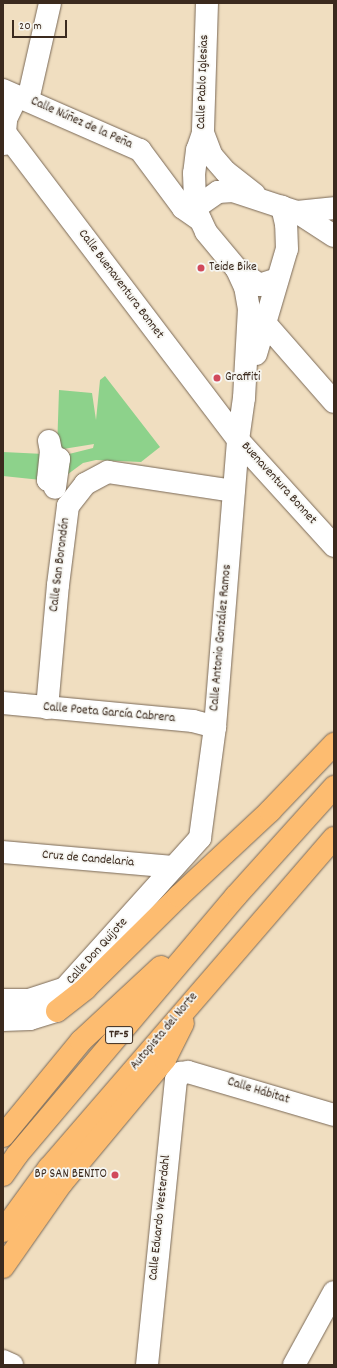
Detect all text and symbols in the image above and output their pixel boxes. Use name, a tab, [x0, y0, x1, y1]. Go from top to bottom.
scale bar	[14, 12, 69, 38]
text: 20 m	[19, 18, 42, 35]
street label: Calle Pablo Iglesias	[195, 34, 213, 130]
street label: Calle Núñez de la Peña	[28, 95, 134, 153]
street label: Calle Buenaventura Bonnet	[74, 227, 166, 343]
place label: Teide Bike	[209, 260, 257, 276]
marker: Teide Bike	[196, 263, 206, 273]
place label: Graffiti	[225, 370, 260, 386]
marker: Graffiti	[212, 373, 222, 383]
street label: Buenaventura Bonnet	[237, 440, 319, 528]
street label: Calle San Borondón	[47, 517, 75, 613]
street label: Calle Antonio González Ramos	[208, 564, 236, 712]
street label: Calle Poeta García Cabrera	[42, 700, 176, 728]
street label: Cruz de Candelaria	[41, 848, 135, 872]
street label: Calle Don Quijote	[64, 916, 132, 988]
street label: Autopista del Norte	[128, 990, 202, 1074]
road number: TF-5	[105, 1025, 133, 1045]
street label: Calle Hábitat	[225, 1075, 291, 1109]
street label: Calle Eduardo Westerdahl	[147, 1155, 175, 1281]
place label: BP SAN BENITO	[35, 1167, 107, 1183]
marker: BP SAN BENITO	[110, 1170, 120, 1180]

